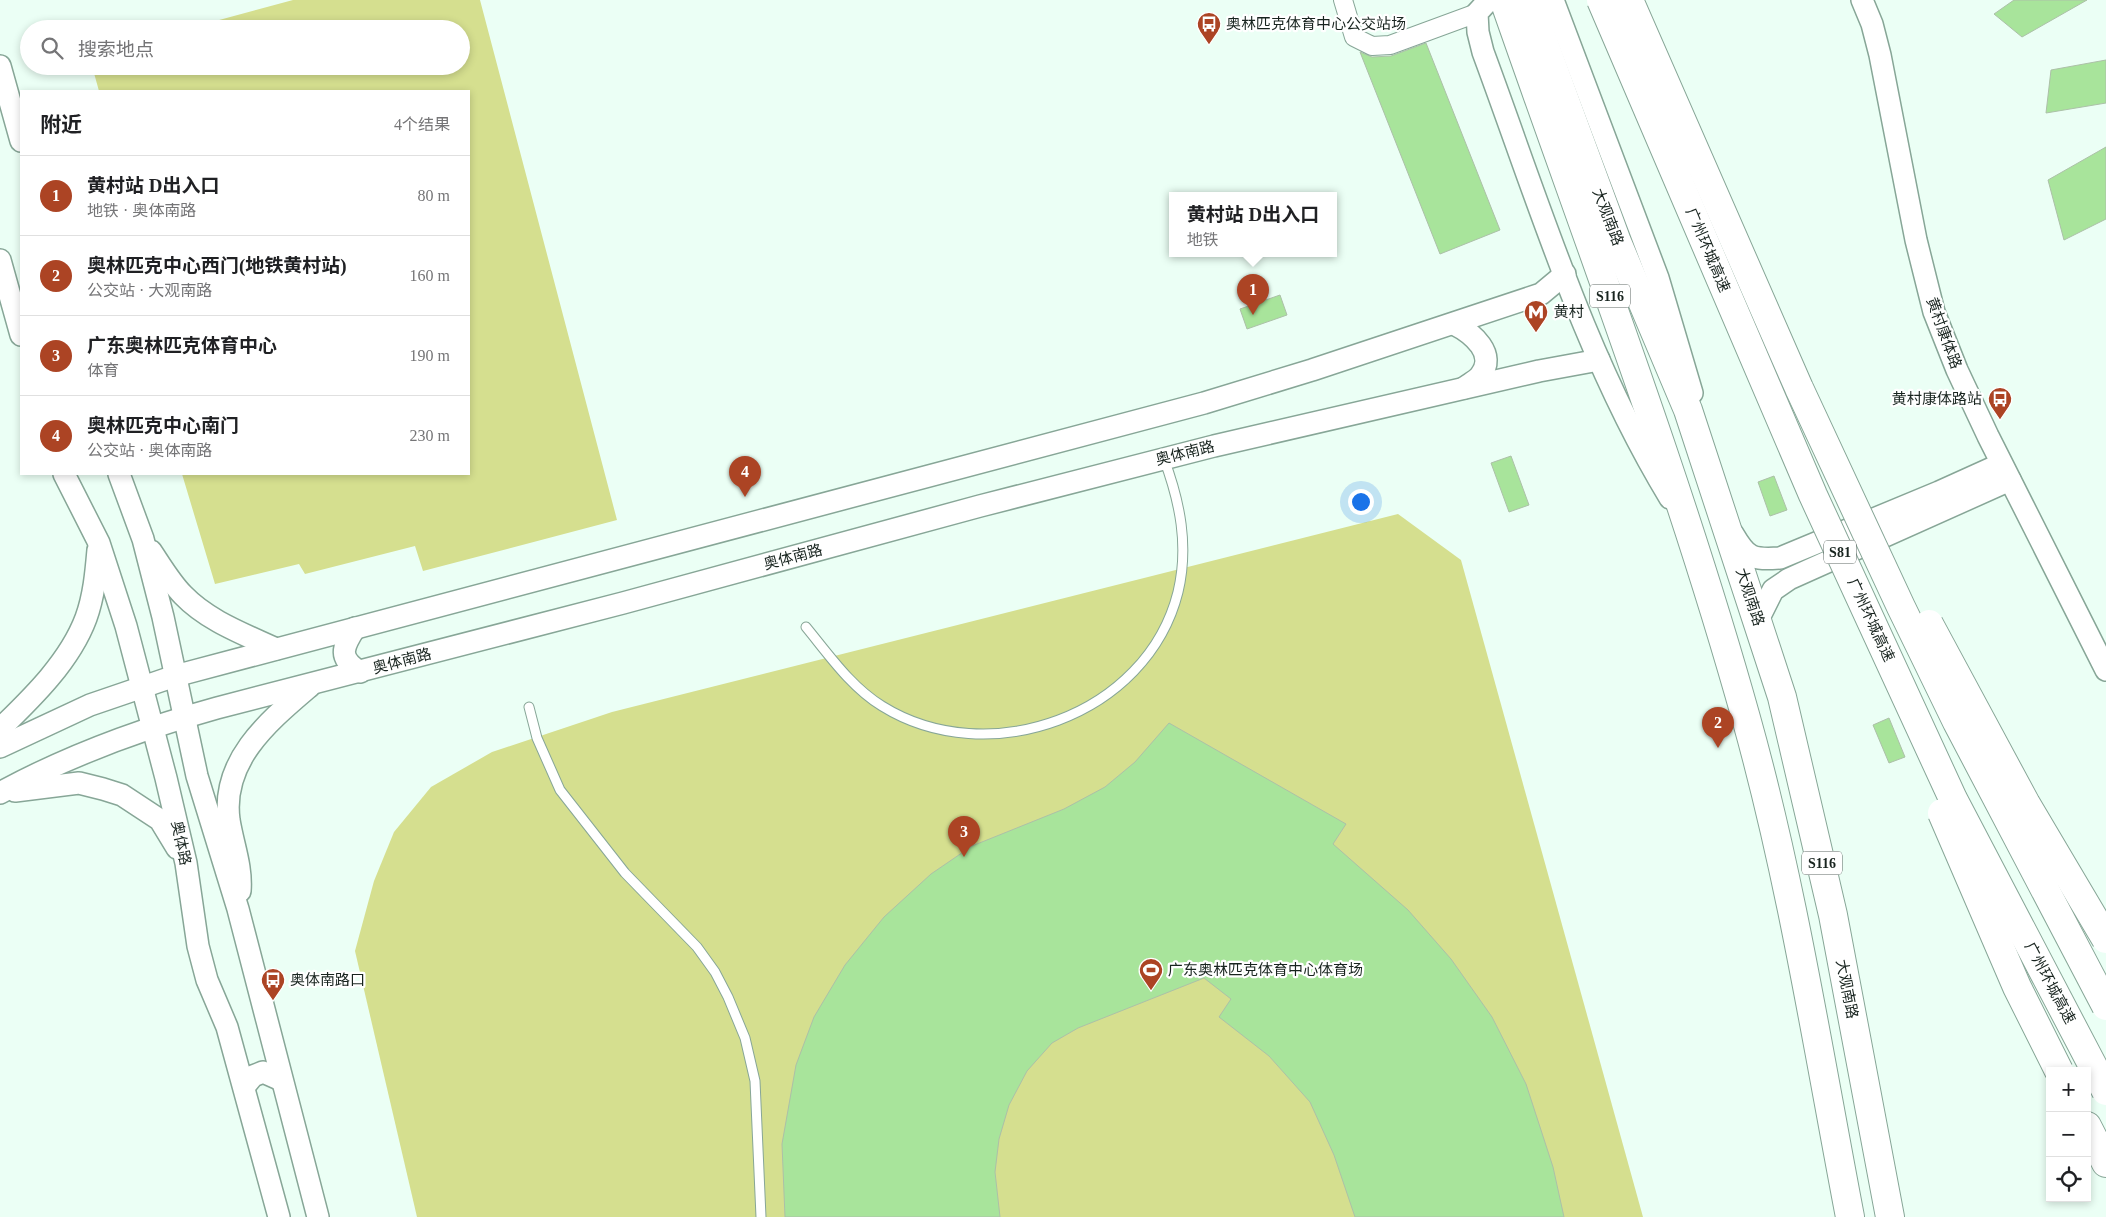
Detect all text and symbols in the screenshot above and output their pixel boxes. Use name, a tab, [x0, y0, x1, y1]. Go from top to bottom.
bus stop icon: 奥林匹克体育中心公交站场	[1196, 11, 1222, 45]
place label: 奥林匹克体育中心公交站场	[1226, 16, 1406, 32]
search box	[20, 20, 470, 75]
icon: search	[38, 34, 66, 62]
text: 搜索地点	[78, 39, 154, 60]
text: 附近	[40, 113, 82, 137]
text: 4个结果	[394, 116, 450, 133]
text: 黄村站 D出入口	[87, 175, 219, 196]
street label: 大观南路	[1590, 186, 1626, 248]
text: 1	[52, 187, 60, 204]
text: 80 m	[418, 187, 450, 204]
popup	[1169, 192, 1337, 257]
text: 地铁 · 奥体南路	[87, 202, 196, 219]
text: 黄村站 D出入口	[1187, 204, 1319, 225]
street label: 广州环城高速	[1683, 205, 1734, 295]
text: 地铁	[1187, 231, 1219, 248]
text: 奥林匹克中心西门(地铁黄村站)	[87, 255, 347, 276]
text: 2	[52, 267, 60, 284]
text: 160 m	[410, 267, 450, 284]
pin: 1	[1237, 274, 1269, 315]
text: 公交站 · 大观南路	[87, 282, 212, 299]
road number: S116	[1590, 284, 1630, 308]
street label: 黄村康体路	[1924, 295, 1965, 371]
metro station icon: 黄村	[1523, 299, 1549, 333]
place label: 黄村	[1554, 303, 1584, 320]
text: 广东奥林匹克体育中心	[87, 335, 277, 356]
text: 3	[52, 347, 60, 364]
text: 190 m	[410, 347, 450, 364]
text: 体育	[87, 362, 119, 379]
bus stop icon: 黄村康体路站	[1987, 386, 2013, 420]
place label: 黄村康体路站	[1892, 390, 1982, 407]
text: 奥林匹克中心南门	[87, 415, 239, 436]
text: 4	[52, 427, 60, 444]
text: 230 m	[410, 427, 450, 444]
street label: 奥体南路	[1154, 438, 1216, 468]
text: 公交站 · 奥体南路	[87, 442, 212, 459]
pin: 4	[729, 456, 761, 497]
your location	[1348, 489, 1374, 515]
road number: S81	[1824, 540, 1856, 564]
street label: 奥体南路	[762, 542, 824, 572]
street label: 大观南路	[1733, 566, 1767, 628]
street label: 广州环城高速	[1845, 575, 1898, 664]
street label: 奥体南路	[371, 646, 433, 676]
pin: 2	[1702, 707, 1734, 748]
pin: 3	[948, 816, 980, 857]
street label: 奥体路	[168, 819, 194, 867]
road number: S116	[1802, 851, 1842, 874]
street label: 广州环城高速	[2022, 939, 2079, 1026]
sports icon: 广东奥林匹克体育中心体育场	[1138, 957, 1164, 991]
street label: 大观南路	[1833, 958, 1861, 1020]
place label: 广东奥林匹克体育中心体育场	[1168, 962, 1363, 978]
bus stop icon: 奥体南路口	[260, 967, 286, 1001]
place label: 奥体南路口	[290, 972, 365, 988]
map controls	[2046, 1067, 2091, 1202]
button: +	[2046, 1067, 2091, 1112]
button: −	[2046, 1112, 2091, 1157]
button: locate	[2046, 1157, 2091, 1202]

